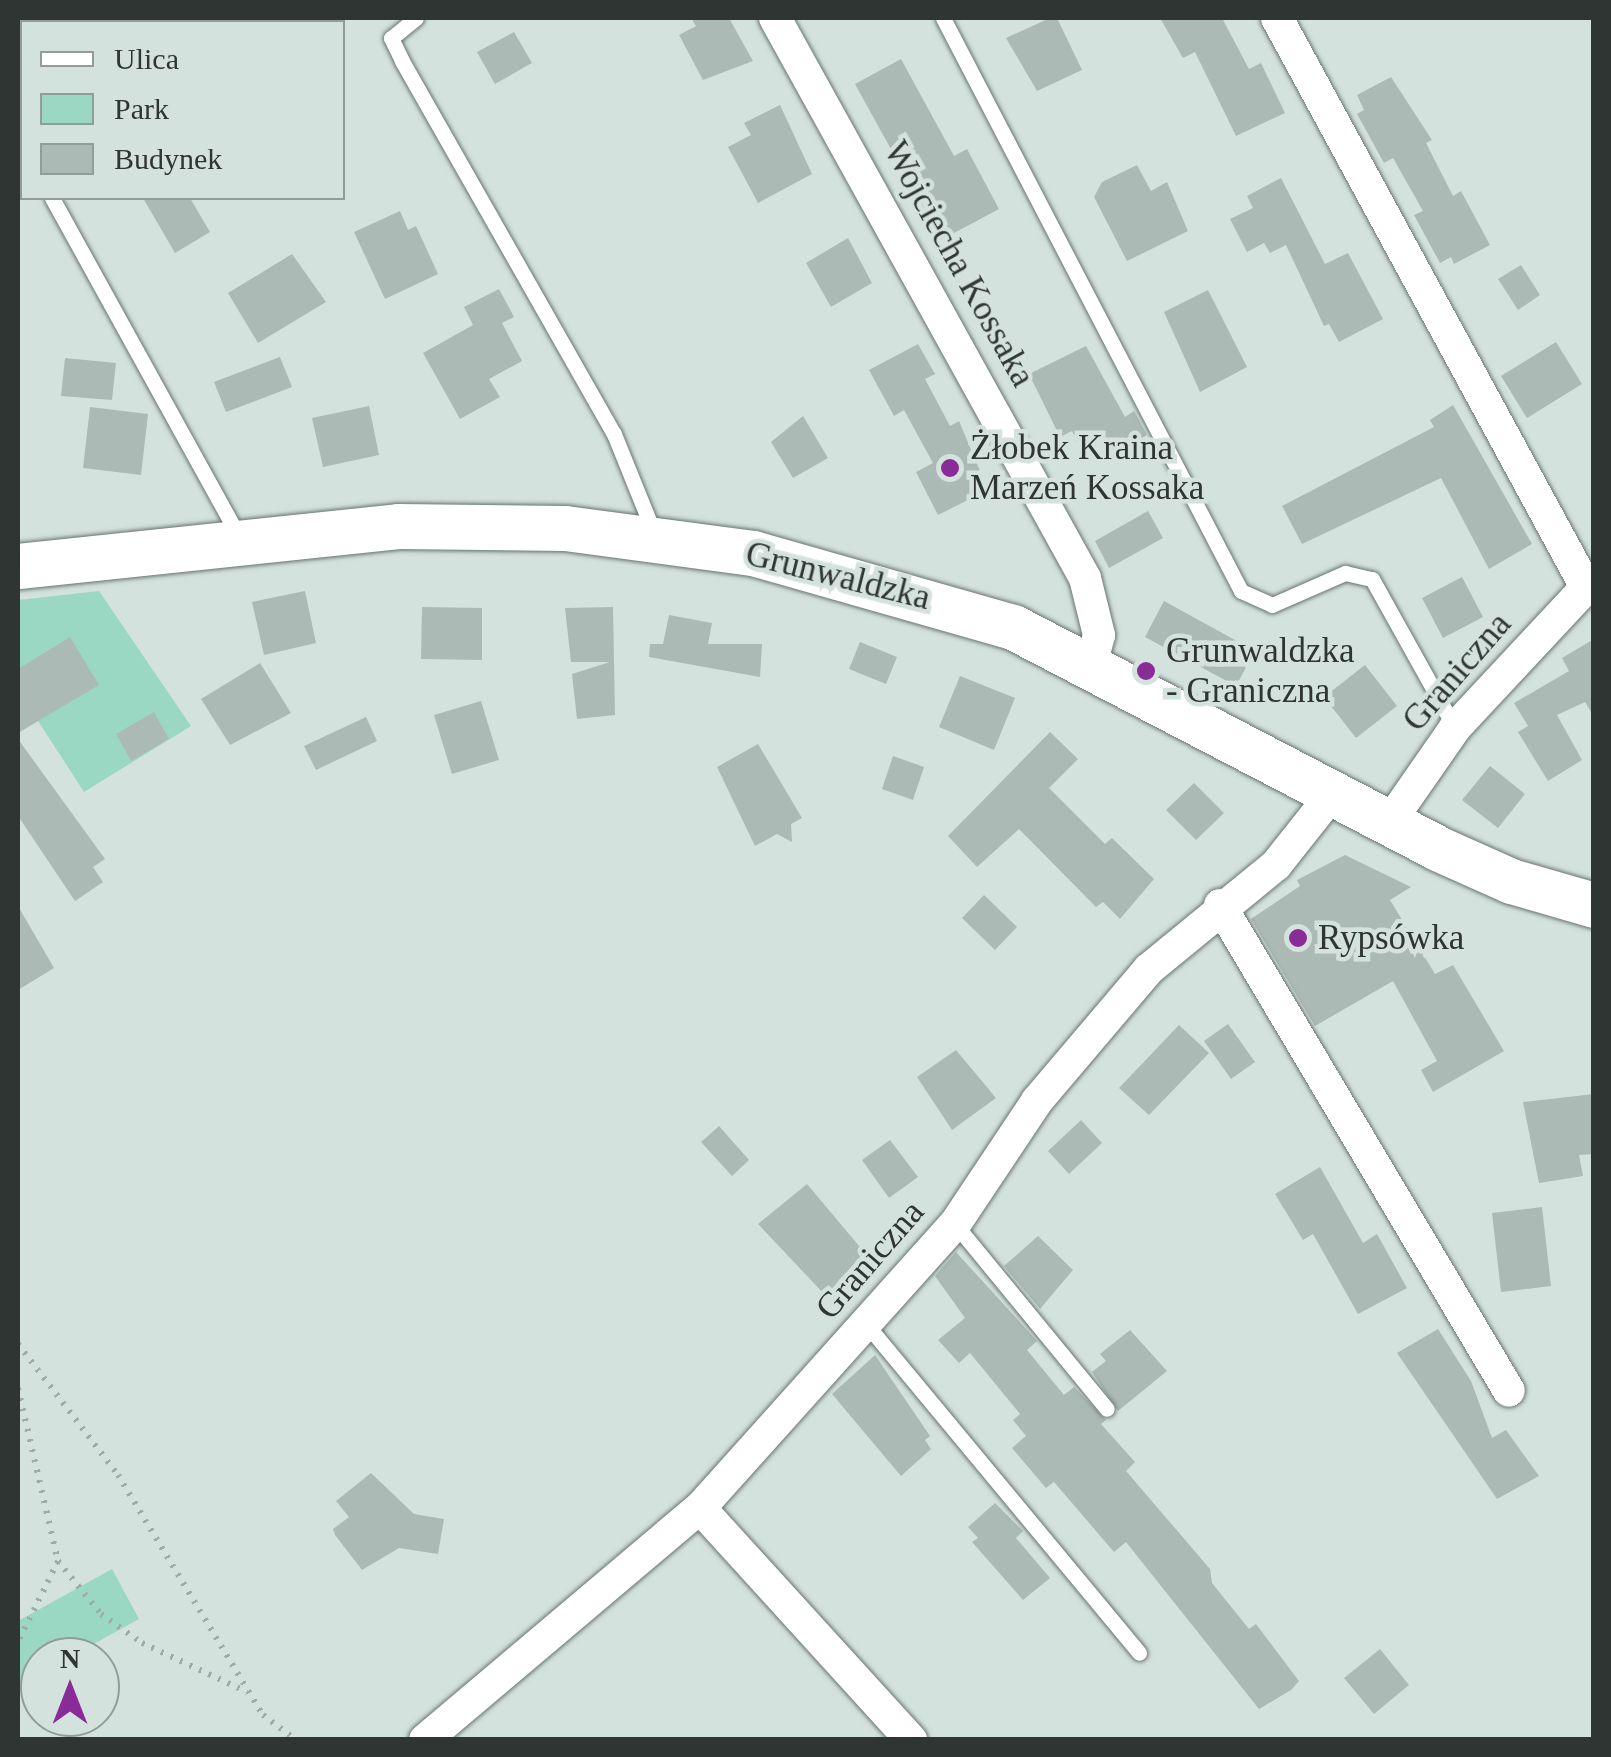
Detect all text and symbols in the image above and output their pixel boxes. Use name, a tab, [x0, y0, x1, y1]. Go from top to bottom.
legend	[20, 20, 345, 200]
text: Ulica	[114, 42, 179, 75]
text: Park	[114, 92, 169, 125]
street label: Wojciecha Kossaka	[874, 134, 1044, 394]
text: Budynek	[114, 142, 222, 175]
place label: Żłobek Kraina Marzeń Kossaka	[970, 427, 1204, 509]
marker: Żłobek Kraina Marzeń Kossaka	[939, 457, 961, 479]
street label: Grunwaldzka	[741, 533, 935, 619]
street label: Graniczna	[1394, 604, 1520, 740]
place label: Grunwaldzka - Graniczna	[1166, 630, 1355, 712]
marker: Grunwaldzka - Graniczna	[1135, 660, 1157, 682]
place label: Rypsówka	[1318, 917, 1464, 959]
marker: Rypsówka	[1287, 927, 1309, 949]
street label: Graniczna	[807, 1192, 933, 1328]
north arrow	[20, 1637, 120, 1737]
text: N	[60, 1643, 80, 1674]

